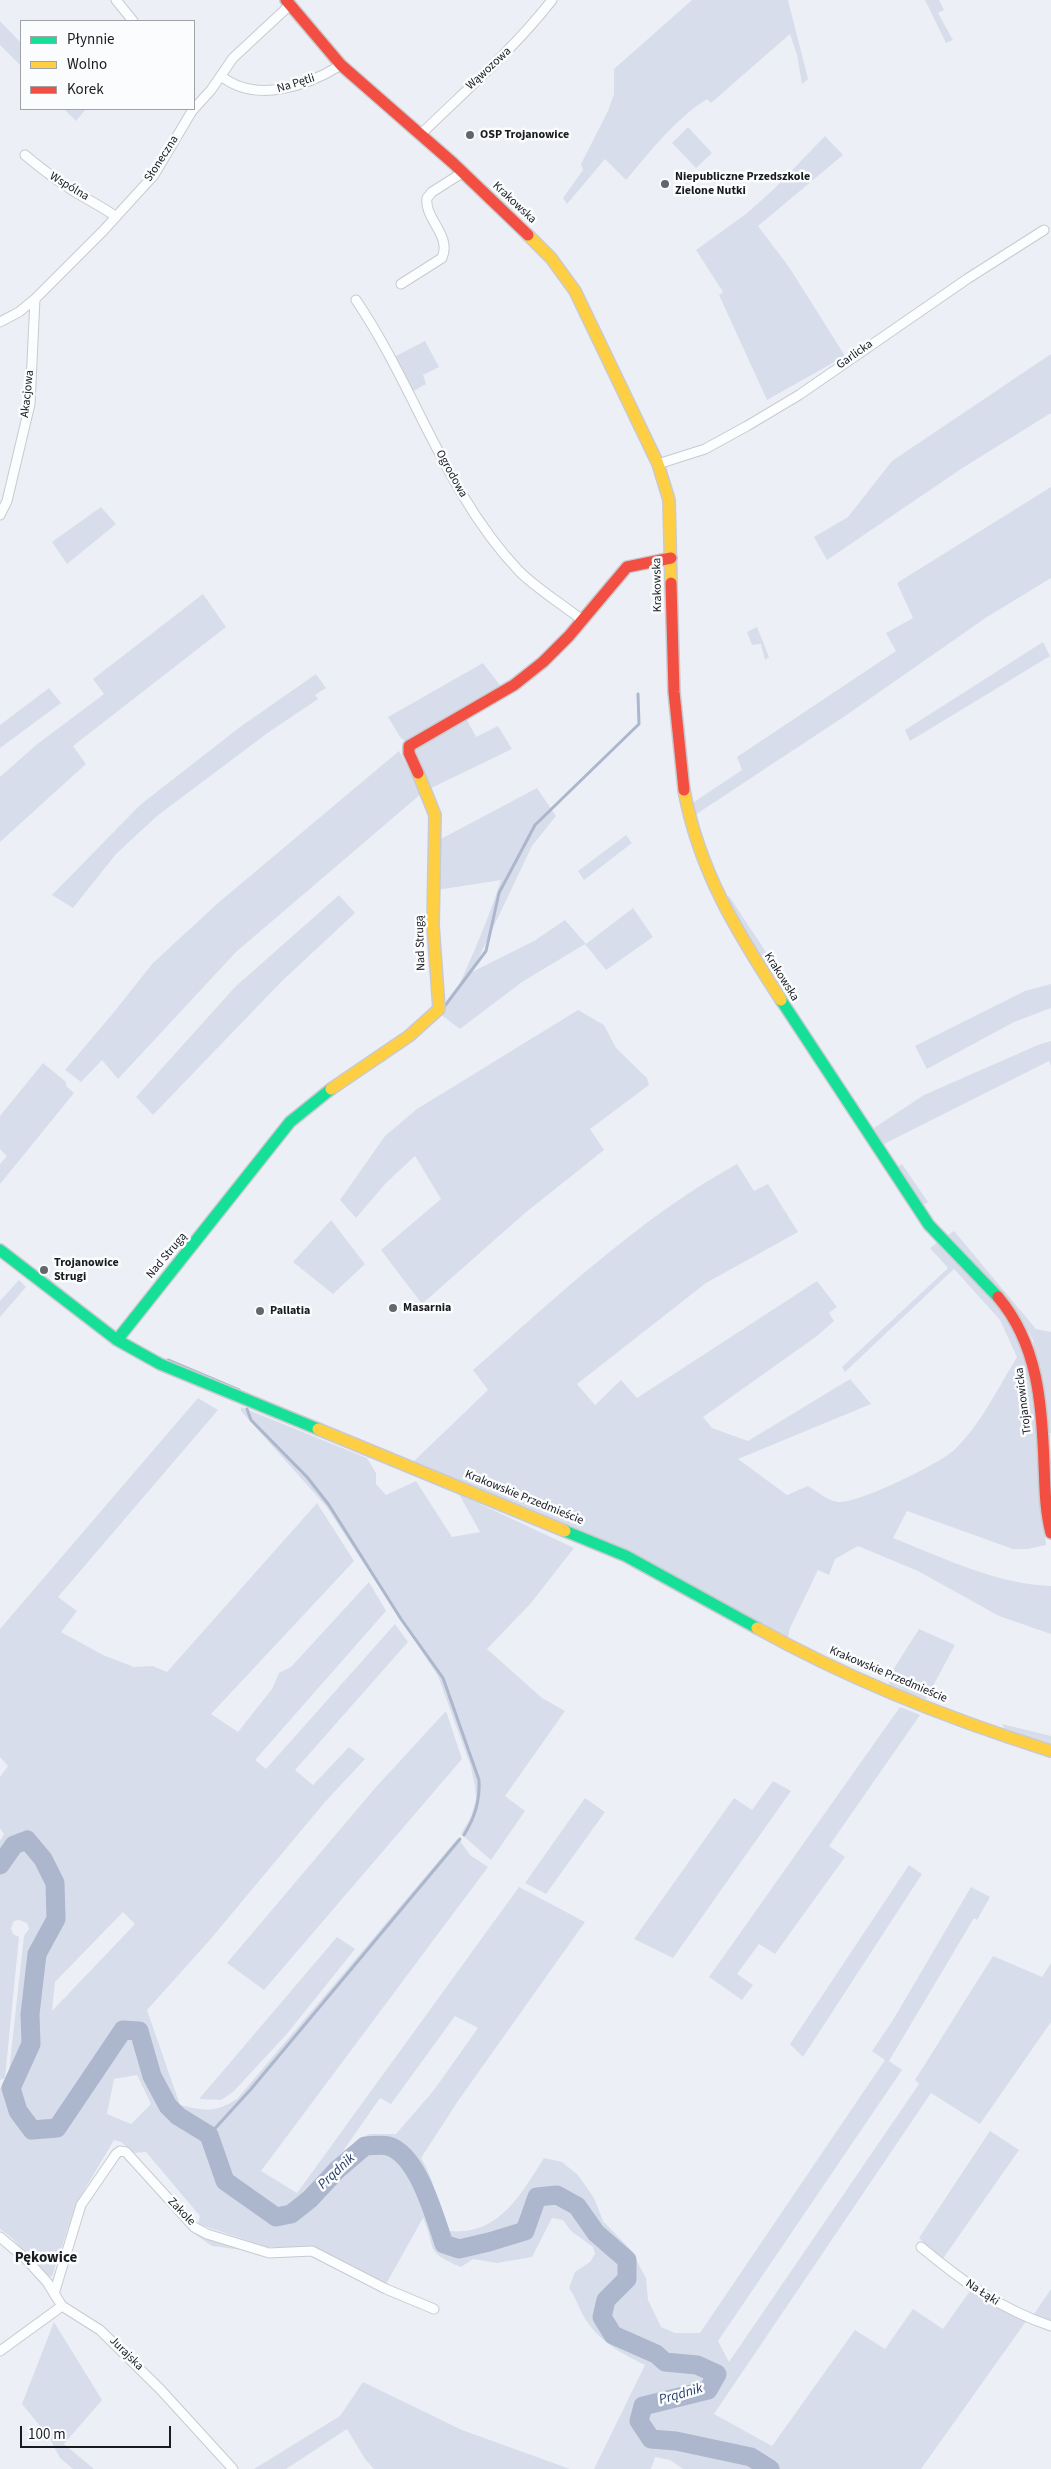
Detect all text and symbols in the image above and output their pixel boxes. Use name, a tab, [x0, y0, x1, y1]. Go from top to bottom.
legend	[20, 20, 195, 110]
text: Płynnie	[67, 29, 115, 50]
street label: Wąwozowa	[464, 45, 514, 93]
text: Wolno	[67, 54, 107, 75]
street label: Na Pętli	[275, 71, 317, 97]
text: Korek	[67, 79, 104, 100]
place label: OSP Trojanowice	[480, 128, 569, 142]
marker: OSP Trojanowice	[464, 129, 476, 141]
street label: Słoneczna	[142, 133, 182, 185]
street label: Wspólna	[47, 170, 91, 204]
place label: Niepubliczne Przedszkole Zielone Nutki	[675, 170, 810, 198]
marker: Niepubliczne Przedszkole Zielone Nutki	[659, 178, 671, 190]
street label: Krakowska	[489, 179, 539, 227]
street label: Garlicka	[834, 337, 876, 373]
street label: Akacjowa	[18, 369, 38, 419]
street label: Ogrodowa	[432, 448, 470, 500]
street label: Krakowska	[650, 558, 666, 612]
street label: Nad Strugą	[413, 915, 429, 971]
street label: Krakowska	[760, 950, 802, 1004]
street label: Nad Strugą	[144, 1230, 190, 1282]
place label: Trojanowice Strugi	[54, 1256, 119, 1284]
marker: Trojanowice Strugi	[38, 1264, 50, 1276]
place label: Masarnia	[403, 1301, 451, 1315]
marker: Masarnia	[387, 1302, 399, 1314]
place label: Pallatia	[270, 1304, 310, 1318]
marker: Pallatia	[254, 1305, 266, 1317]
street label: Trojanowicka	[1013, 1367, 1035, 1435]
street label: Krakowskie Przedmieście	[463, 1468, 585, 1528]
street label: Krakowskie Przedmieście	[827, 1644, 949, 1706]
water label: Prądnik	[315, 2151, 359, 2193]
street label: Zakole	[164, 2195, 198, 2229]
district label: Pękowice	[15, 2250, 77, 2268]
street label: Na Łąki	[962, 2277, 1002, 2309]
street label: Jurajska	[106, 2334, 146, 2374]
water label: Prądnik	[657, 2381, 705, 2409]
scale bar	[22, 2416, 174, 2448]
text: 100 m	[28, 2424, 66, 2445]

